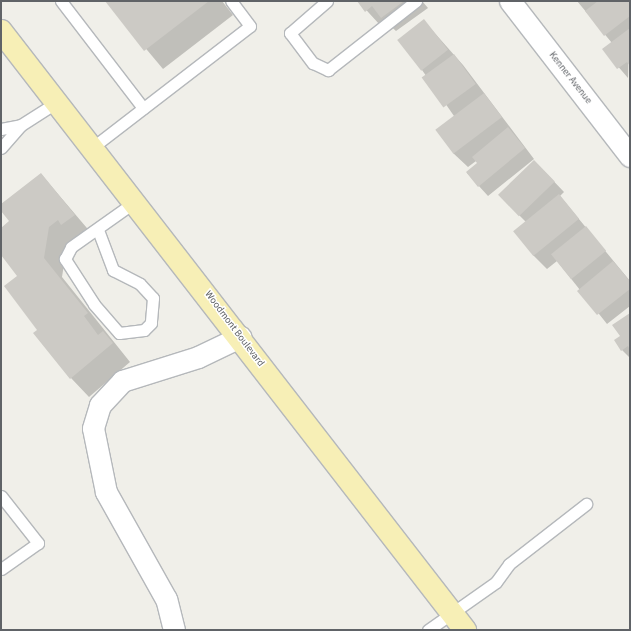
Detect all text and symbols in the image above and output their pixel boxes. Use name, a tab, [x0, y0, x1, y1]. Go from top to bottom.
street label: Kenner Avenue	[546, 50, 594, 106]
street label: Woodmont Boulevard	[202, 289, 266, 369]

